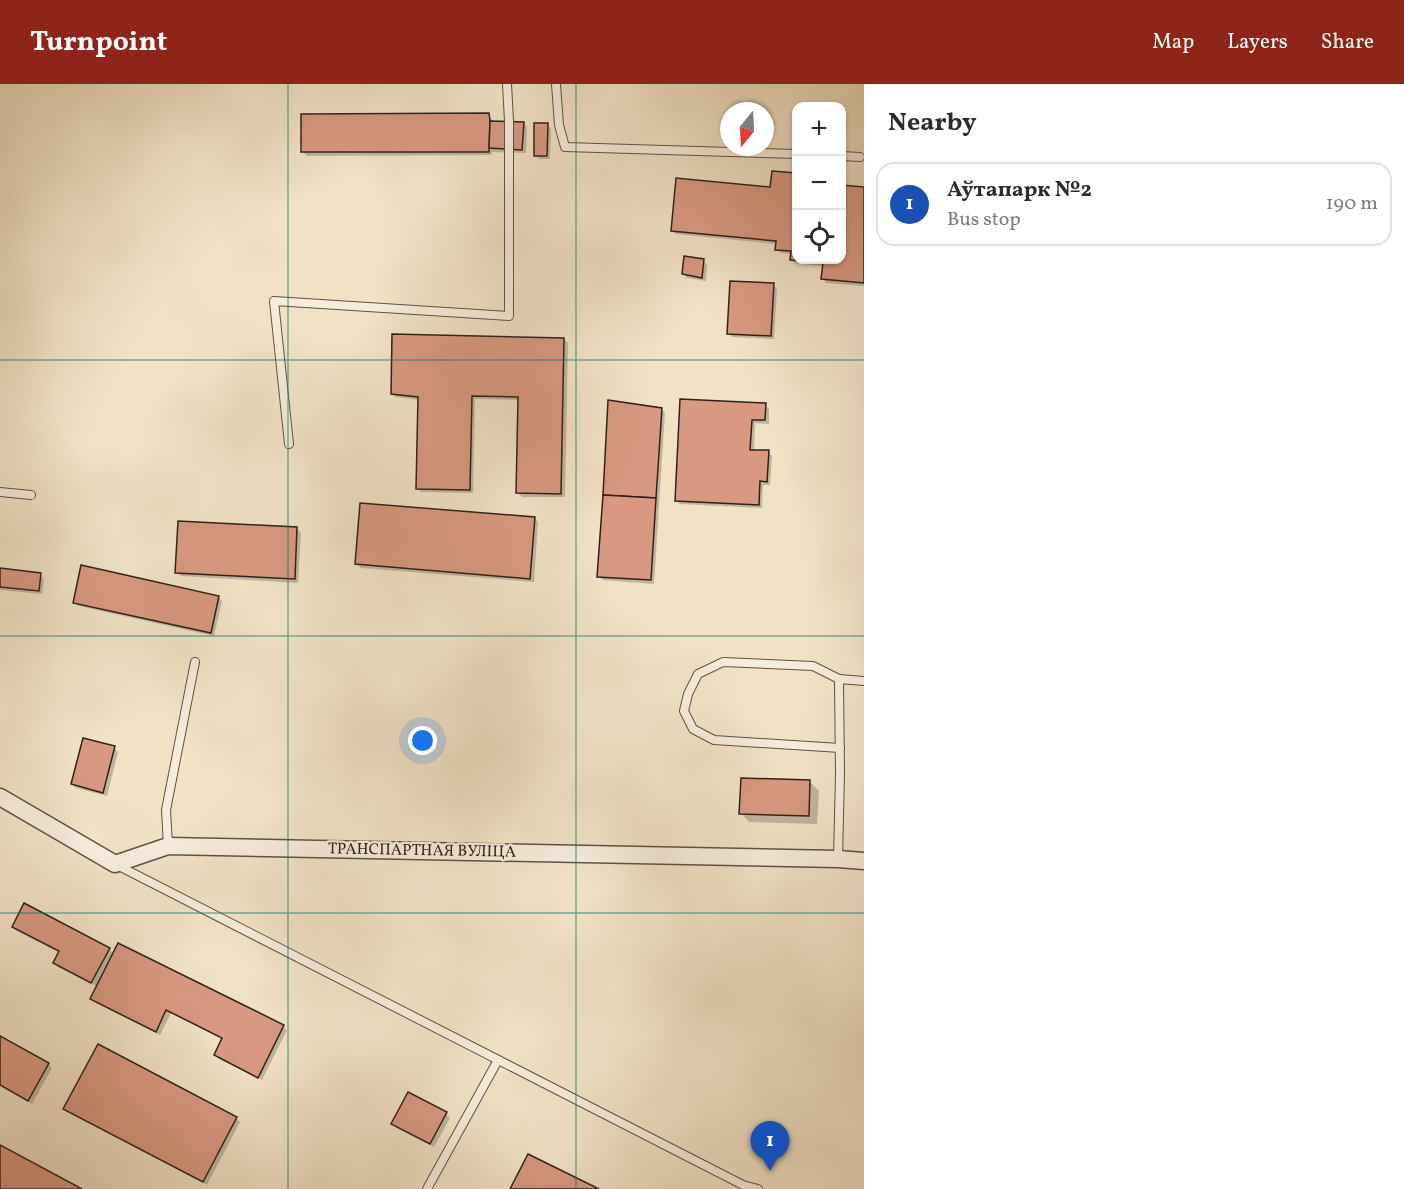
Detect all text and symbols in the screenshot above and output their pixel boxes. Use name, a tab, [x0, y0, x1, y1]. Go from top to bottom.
text: Turnpoint	[30, 23, 167, 62]
text: Map	[1152, 28, 1194, 57]
text: Layers	[1227, 28, 1288, 57]
text: Share	[1321, 28, 1374, 57]
north arrow	[720, 102, 774, 156]
map controls	[792, 102, 846, 264]
button: +	[792, 102, 846, 156]
text: Nearby	[888, 105, 977, 141]
button: −	[792, 156, 846, 210]
text: Аўтапарк №2	[947, 175, 1092, 206]
text: 1	[905, 190, 914, 218]
text: 190 m	[1326, 190, 1378, 218]
text: Bus stop	[947, 206, 1021, 234]
button: locate	[792, 210, 846, 264]
your location	[408, 726, 437, 755]
street label: ТРАНСПАРТНАЯ ВУЛІЦА	[328, 838, 516, 864]
pin: 1	[750, 1122, 790, 1171]

